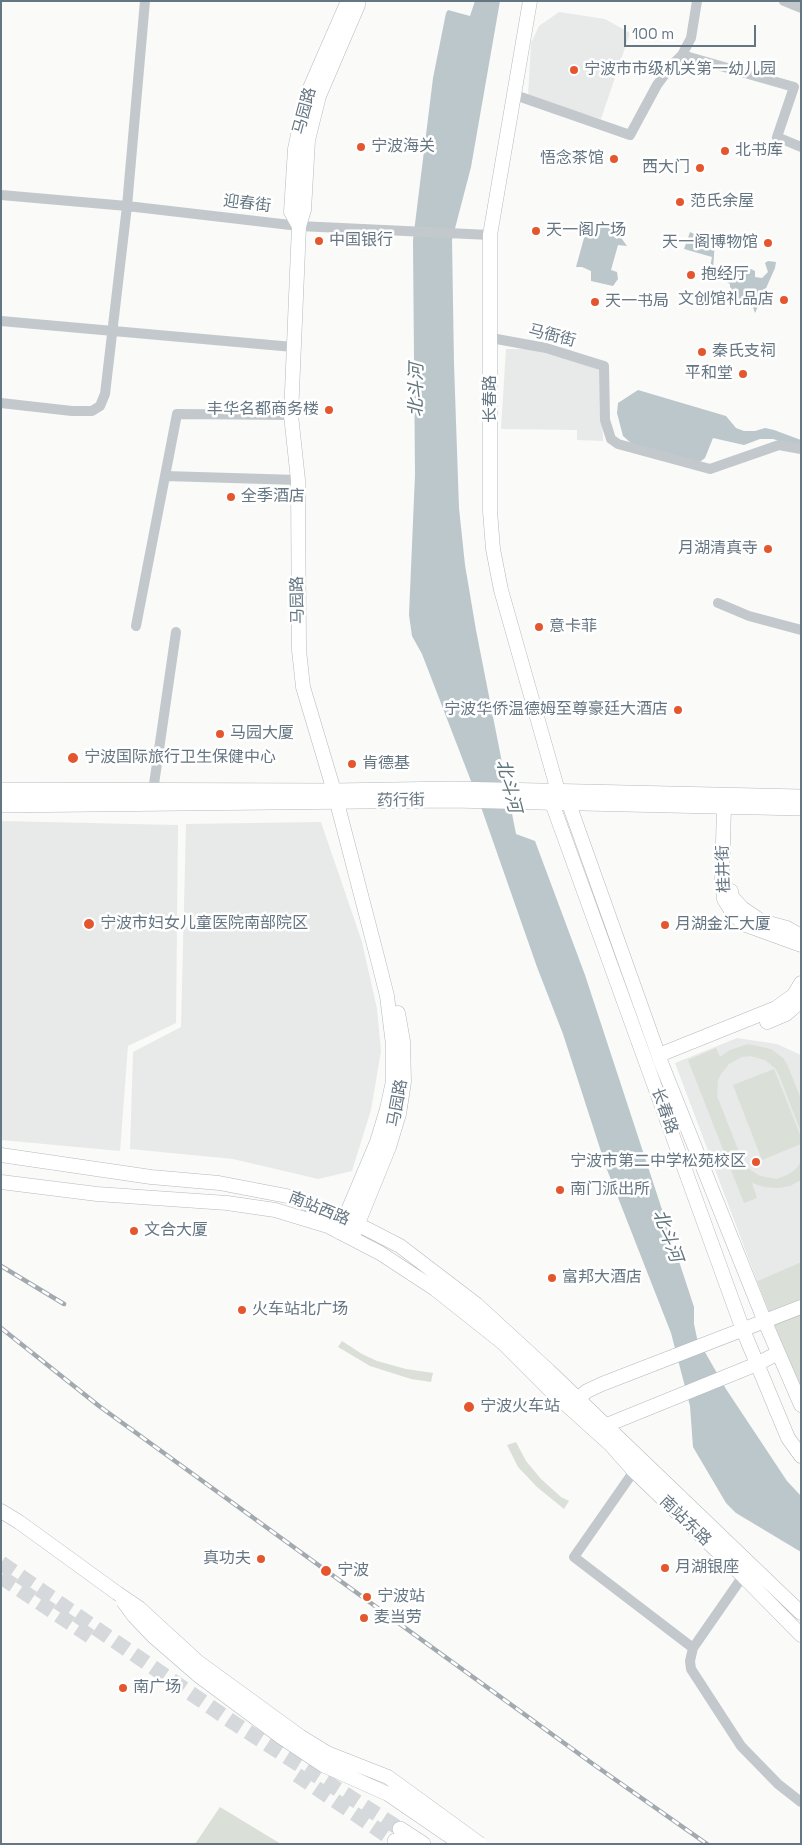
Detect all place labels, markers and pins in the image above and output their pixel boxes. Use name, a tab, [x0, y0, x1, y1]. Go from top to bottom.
place label: 宁波市市级机关第一幼儿园	[584, 60, 776, 80]
marker: 宁波市市级机关第一幼儿园	[568, 64, 580, 76]
place label: 宁波海关	[371, 137, 435, 157]
marker: 宁波海关	[355, 141, 367, 153]
place label: 北书库	[735, 141, 783, 161]
marker: 北书库	[719, 145, 731, 157]
place label: 悟念茶馆	[540, 149, 604, 169]
marker: 悟念茶馆	[608, 153, 620, 165]
place label: 西大门	[642, 158, 690, 178]
marker: 西大门	[694, 162, 706, 174]
place label: 范氏余屋	[690, 192, 754, 212]
marker: 范氏余屋	[674, 196, 686, 208]
place label: 天一阁广场	[546, 221, 626, 241]
marker: 天一阁广场	[530, 225, 542, 237]
place label: 中国银行	[329, 231, 393, 251]
place label: 天一阁博物馆	[662, 233, 758, 253]
marker: 中国银行	[313, 235, 325, 247]
marker: 天一阁博物馆	[762, 237, 774, 249]
place label: 抱经厅	[701, 265, 749, 285]
marker: 抱经厅	[685, 269, 697, 281]
place label: 文创馆礼品店	[678, 290, 774, 310]
place label: 天一书局	[605, 292, 669, 312]
marker: 文创馆礼品店	[778, 294, 790, 306]
marker: 天一书局	[589, 296, 601, 308]
place label: 秦氏支祠	[712, 342, 776, 362]
marker: 秦氏支祠	[696, 346, 708, 358]
place label: 平和堂	[685, 364, 733, 384]
marker: 平和堂	[737, 368, 749, 380]
place label: 丰华名都商务楼	[207, 400, 319, 420]
marker: 丰华名都商务楼	[323, 404, 335, 416]
place label: 全季酒店	[241, 487, 305, 507]
marker: 全季酒店	[225, 491, 237, 503]
place label: 月湖清真寺	[678, 539, 758, 559]
marker: 月湖清真寺	[762, 543, 774, 555]
place label: 意卡菲	[549, 617, 597, 637]
marker: 意卡菲	[533, 621, 545, 633]
place label: 宁波华侨温德姆至尊豪廷大酒店	[444, 700, 668, 720]
marker: 宁波华侨温德姆至尊豪廷大酒店	[672, 704, 684, 716]
place label: 马园大厦	[230, 724, 294, 744]
marker: 马园大厦	[214, 728, 226, 740]
place label: 宁波国际旅行卫生保健中心	[84, 748, 276, 768]
marker: 宁波国际旅行卫生保健中心	[66, 751, 80, 765]
place label: 肯德基	[362, 754, 410, 774]
marker: 肯德基	[346, 758, 358, 770]
place label: 宁波市妇女儿童医院南部院区	[100, 914, 308, 934]
place label: 月湖金汇大厦	[675, 915, 771, 935]
marker: 宁波市妇女儿童医院南部院区	[82, 917, 96, 931]
marker: 月湖金汇大厦	[659, 919, 671, 931]
place label: 宁波市第二中学松苑校区	[570, 1152, 746, 1172]
marker: 宁波市第二中学松苑校区	[750, 1156, 762, 1168]
place label: 南门派出所	[570, 1180, 650, 1200]
marker: 南门派出所	[554, 1184, 566, 1196]
place label: 文合大厦	[144, 1221, 208, 1241]
marker: 文合大厦	[128, 1225, 140, 1237]
place label: 富邦大酒店	[562, 1268, 642, 1288]
marker: 富邦大酒店	[546, 1272, 558, 1284]
place label: 火车站北广场	[252, 1300, 348, 1320]
marker: 火车站北广场	[236, 1304, 248, 1316]
place label: 宁波火车站	[480, 1397, 560, 1417]
marker: 宁波火车站	[462, 1400, 476, 1414]
place label: 真功夫	[203, 1549, 251, 1569]
marker: 真功夫	[255, 1553, 267, 1565]
place label: 月湖银座	[675, 1558, 739, 1578]
place label: 宁波	[337, 1561, 369, 1581]
marker: 月湖银座	[659, 1562, 671, 1574]
marker: 宁波	[319, 1564, 333, 1578]
place label: 宁波站	[377, 1587, 425, 1607]
marker: 宁波站	[361, 1591, 373, 1603]
place label: 麦当劳	[374, 1608, 422, 1628]
marker: 麦当劳	[358, 1612, 370, 1624]
place label: 南广场	[133, 1678, 181, 1698]
marker: 南广场	[117, 1682, 129, 1694]

